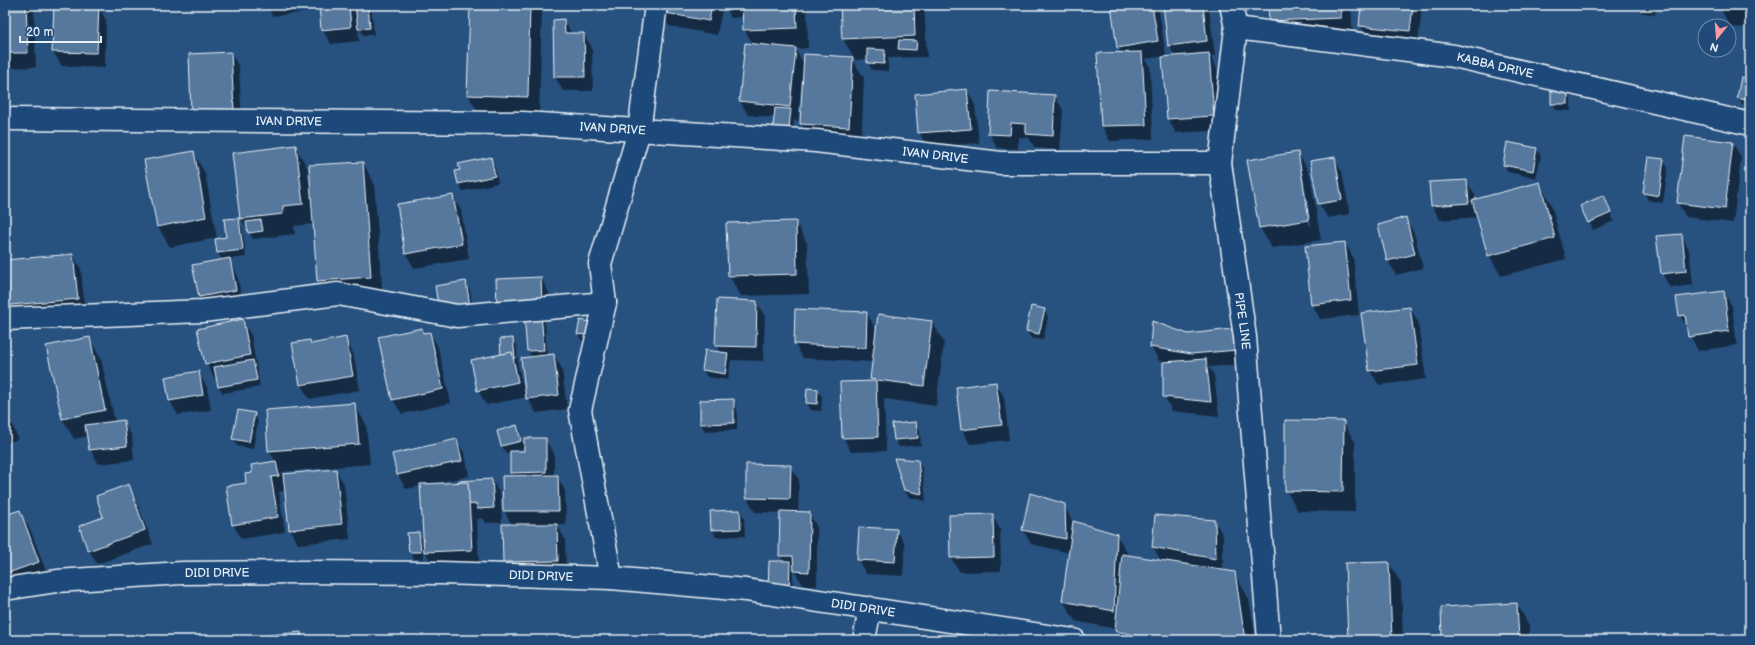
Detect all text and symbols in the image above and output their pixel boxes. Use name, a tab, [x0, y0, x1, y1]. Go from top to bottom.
scale bar	[20, 18, 101, 44]
north arrow	[1697, 18, 1737, 58]
text: 20 m	[26, 25, 53, 40]
text: N	[1708, 40, 1720, 55]
street label: KABBA DRIVE	[1455, 49, 1535, 82]
street label: IVAN DRIVE	[256, 113, 322, 129]
street label: IVAN DRIVE	[579, 119, 646, 138]
street label: IVAN DRIVE	[902, 144, 969, 167]
street label: PIPE LINE	[1231, 291, 1253, 350]
street label: DIDI DRIVE	[185, 565, 250, 580]
street label: DIDI DRIVE	[509, 567, 574, 584]
street label: DIDI DRIVE	[830, 596, 896, 620]

